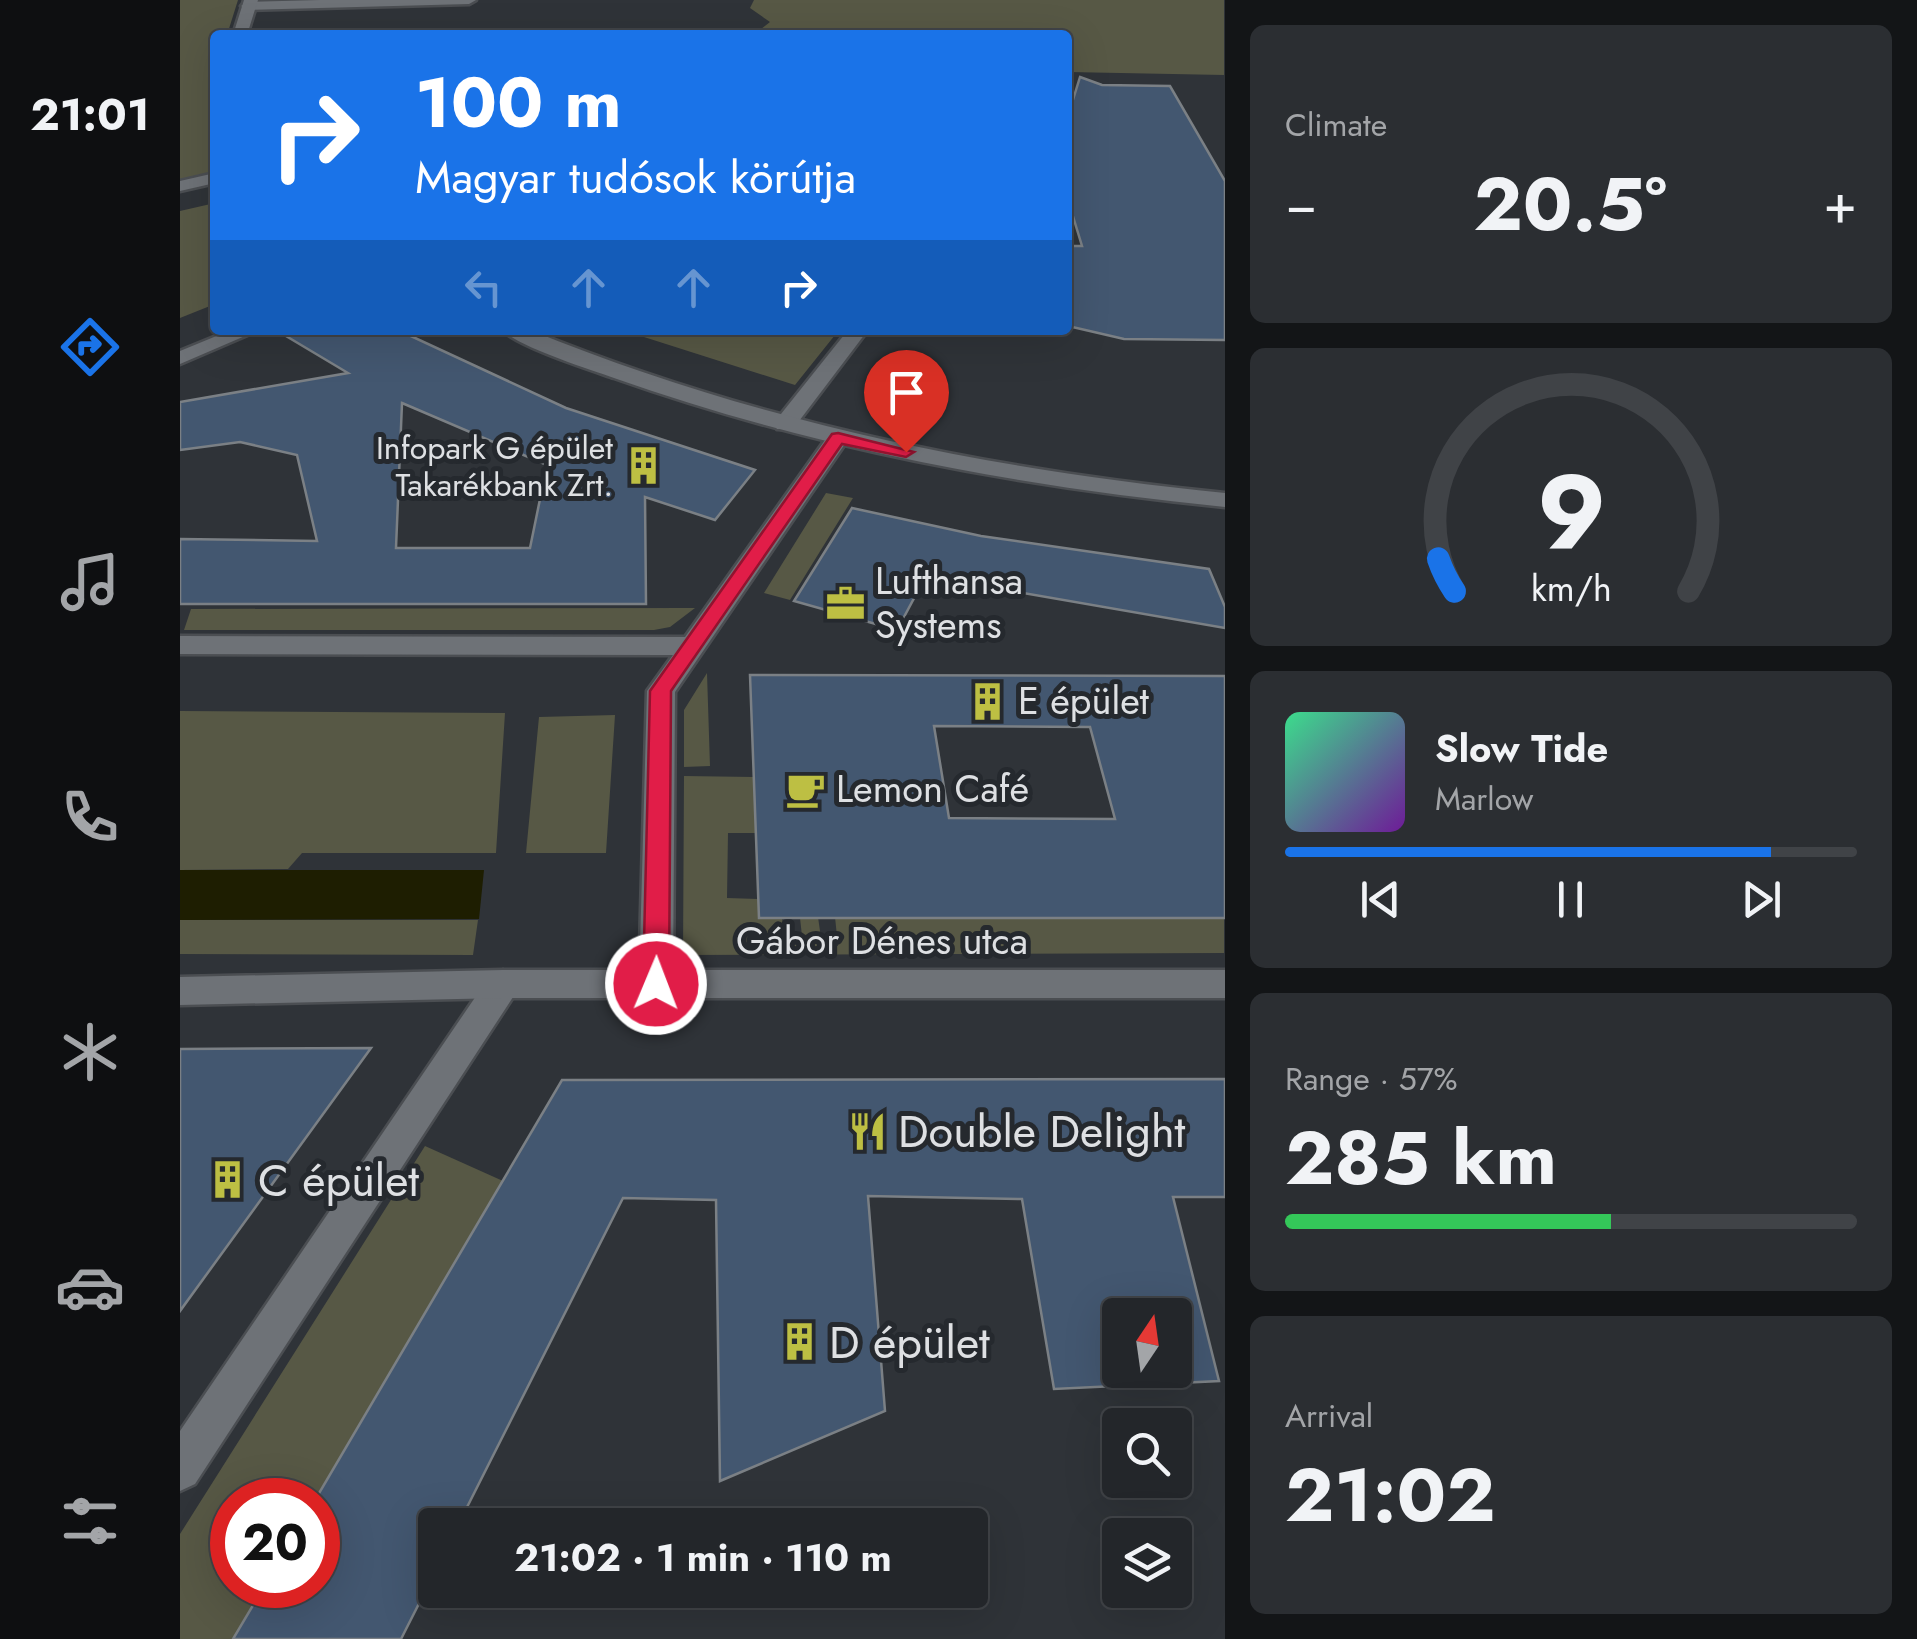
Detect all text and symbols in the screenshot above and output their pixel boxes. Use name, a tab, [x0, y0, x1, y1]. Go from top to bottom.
text: 100 m	[415, 52, 622, 153]
icon: right	[250, 70, 380, 200]
text: 21:01	[30, 82, 150, 147]
text: Climate	[1285, 102, 1387, 148]
text: Magyar tudósok körútja	[415, 145, 856, 210]
text: 20.5°	[1473, 150, 1667, 258]
text: −	[1285, 164, 1317, 244]
text: +	[1823, 164, 1857, 244]
icon: left	[456, 260, 511, 315]
icon: ahead	[561, 260, 616, 315]
icon: ahead	[666, 260, 721, 315]
icon: right	[771, 260, 826, 315]
icon: directions	[55, 312, 125, 382]
pin	[864, 350, 949, 453]
icon: arrive	[879, 365, 934, 420]
place label: Infopark G épület Takarékbank Zrt.	[376, 425, 613, 508]
text: 9	[1536, 438, 1606, 588]
building icon: Infopark G épület Takarékbank Zrt.	[622, 445, 664, 487]
icon: music	[55, 547, 125, 617]
place label: Lufthansa Systems	[875, 553, 1023, 652]
text: km/h	[1531, 563, 1611, 614]
office icon: Lufthansa Systems	[824, 582, 866, 624]
place label: E épület	[1018, 673, 1149, 728]
building icon: E épület	[967, 680, 1009, 722]
text: Slow Tide	[1435, 721, 1608, 776]
place label: Lemon Café	[836, 761, 1029, 816]
cafe icon: Lemon Café	[785, 768, 827, 810]
text: Marlow	[1435, 776, 1533, 822]
icon: phone	[55, 782, 125, 852]
icon: previous	[1353, 872, 1408, 927]
icon: pause	[1543, 872, 1598, 927]
icon: next	[1734, 872, 1789, 927]
street label: Gábor Dénes utca	[736, 913, 1028, 968]
position arrow	[604, 932, 708, 1036]
icon: climate	[55, 1017, 125, 1087]
text: Range · 57%	[1285, 1056, 1458, 1102]
place label: Double Delight	[898, 1099, 1186, 1164]
text: 285 km	[1285, 1104, 1557, 1212]
restaurant icon: Double Delight	[847, 1110, 889, 1152]
place label: C épület	[258, 1148, 419, 1213]
building icon: C épület	[207, 1159, 249, 1201]
icon: car	[55, 1252, 125, 1322]
north arrow	[1102, 1298, 1192, 1388]
map controls	[1102, 1298, 1192, 1608]
place label: D épület	[829, 1310, 990, 1375]
building icon: D épület	[778, 1321, 820, 1363]
text: Arrival	[1285, 1393, 1373, 1439]
button: search	[1102, 1408, 1192, 1498]
text: 21:02	[1285, 1441, 1495, 1549]
speed limit sign: 20	[210, 1478, 340, 1608]
icon: filters	[55, 1486, 125, 1556]
button: layers	[1102, 1518, 1192, 1608]
text: 21:02 · 1 min · 110 m	[514, 1530, 892, 1585]

